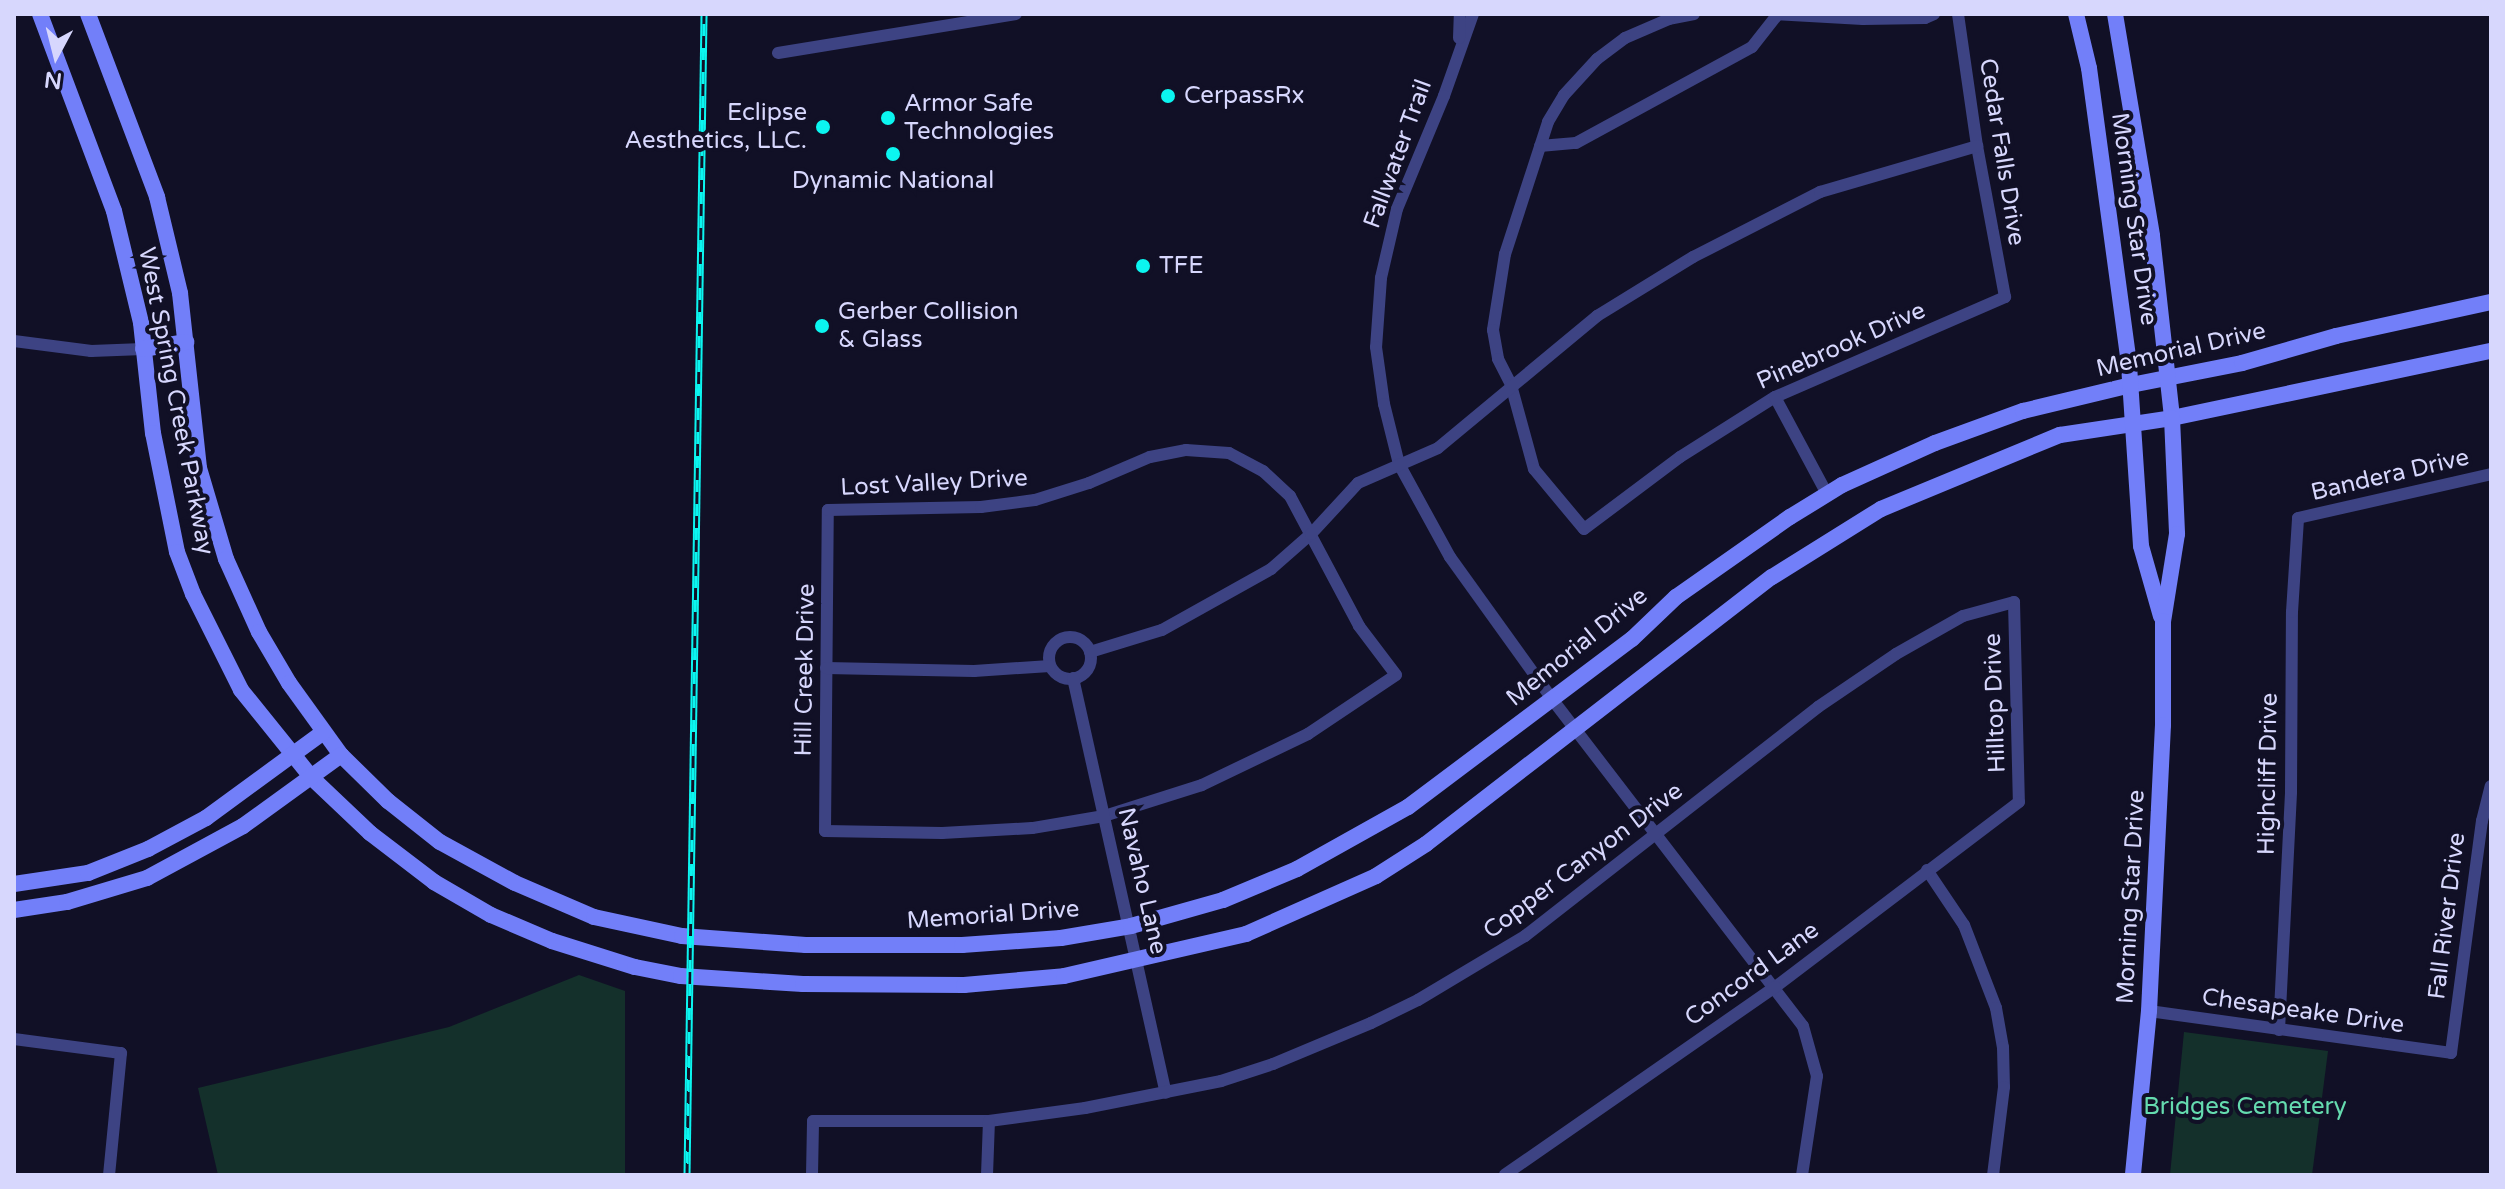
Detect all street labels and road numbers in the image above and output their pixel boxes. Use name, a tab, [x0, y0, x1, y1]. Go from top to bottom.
street label: Cedar Falls Drive	[1973, 56, 2031, 248]
street label: Fallwater Trail	[1358, 76, 1438, 232]
street label: Morning Star Drive	[2105, 111, 2163, 327]
street label: West Spring Creek Parkway	[132, 245, 220, 557]
street label: Pinebrook Drive	[1752, 296, 1930, 396]
street label: Memorial Drive	[2093, 317, 2269, 383]
street label: Bandera Drive	[2308, 443, 2472, 507]
street label: Lost Valley Drive	[840, 464, 1028, 502]
street label: Memorial Drive	[1501, 581, 1653, 713]
street label: Hill Creek Drive	[789, 583, 821, 757]
street label: Hilltop Drive	[1978, 633, 2012, 773]
street label: Highcliff Drive	[2252, 693, 2284, 855]
street label: Copper Canyon Drive	[1478, 777, 1688, 945]
street label: Morning Star Drive	[2111, 789, 2151, 1005]
street label: Navaho Lane	[1111, 805, 1173, 957]
street label: Fall River Drive	[2422, 831, 2472, 1001]
street label: Memorial Drive	[906, 895, 1080, 935]
street label: Concord Lane	[1679, 916, 1825, 1032]
street label: Chesapeake Drive	[2200, 983, 2406, 1039]

